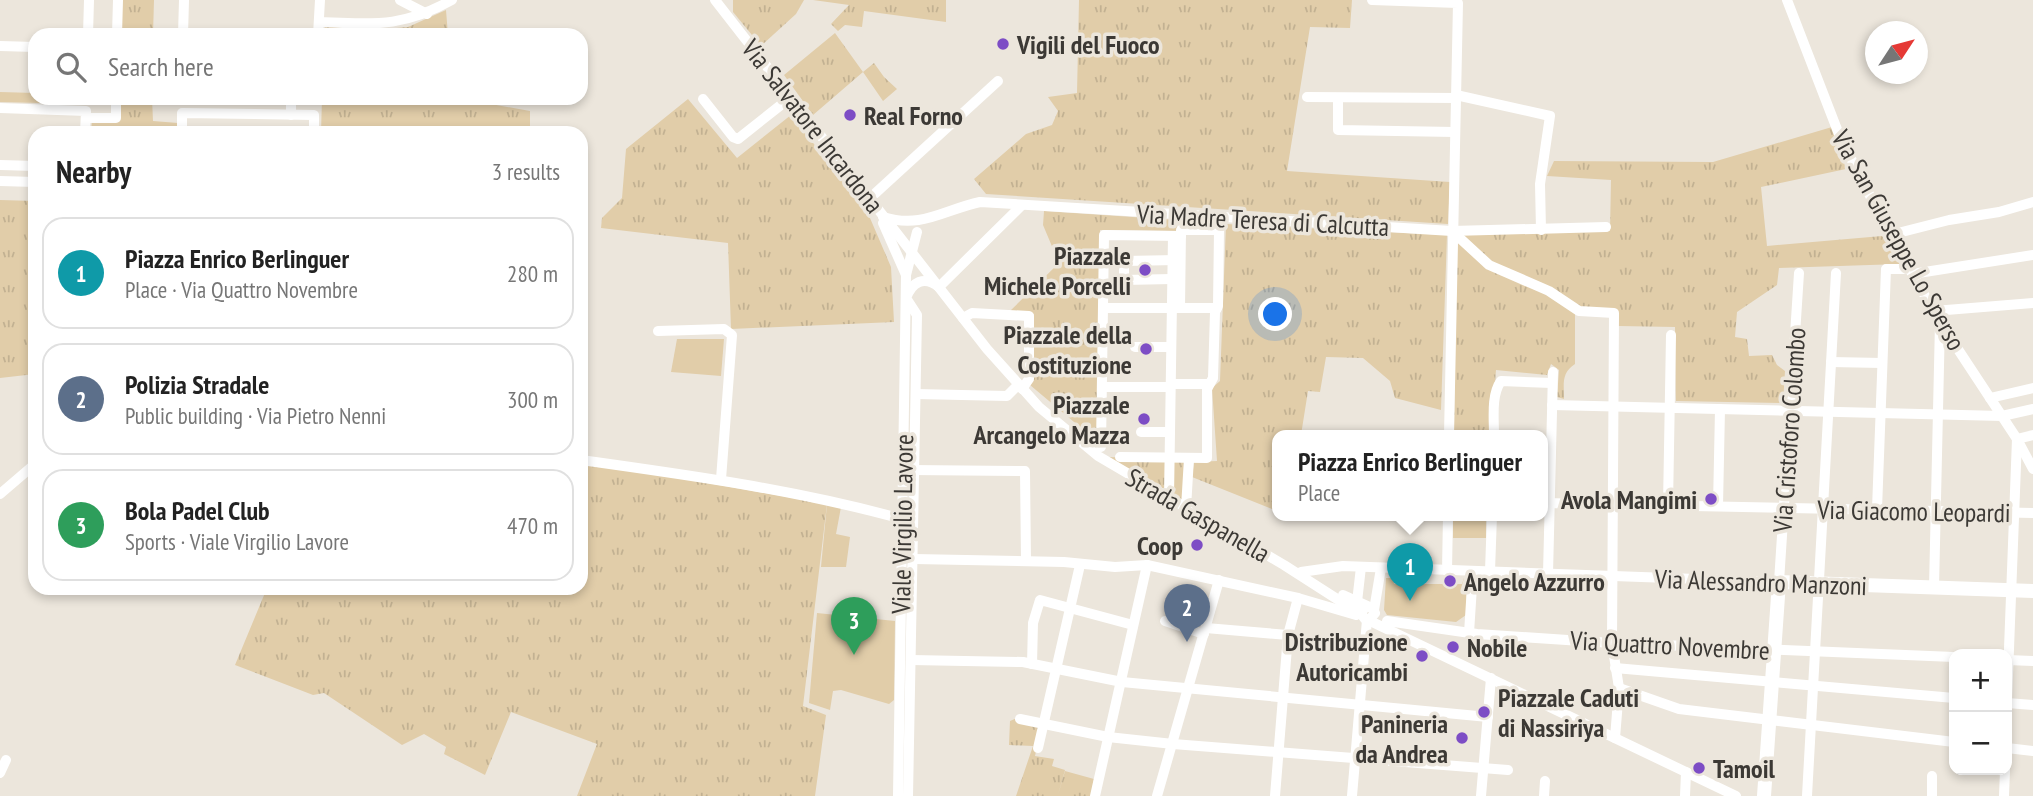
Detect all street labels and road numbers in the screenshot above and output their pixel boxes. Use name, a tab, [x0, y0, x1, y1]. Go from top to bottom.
street label: Via Salvatore Incardona	[734, 32, 891, 220]
street label: Via San Giuseppe Lo Sperso	[1824, 123, 1973, 356]
street label: Via Madre Teresa di Calcutta	[1135, 197, 1390, 243]
street label: Via Cristoforo Colombo	[1765, 326, 1813, 535]
street label: Viale Virgilio Lavore	[884, 434, 920, 615]
street label: Strada Gaspanella	[1120, 460, 1276, 570]
street label: Via Giacomo Leopardi	[1816, 493, 2011, 529]
street label: Via Alessandro Manzoni	[1653, 562, 1868, 602]
street label: Via Quattro Novembre	[1568, 623, 1771, 667]

